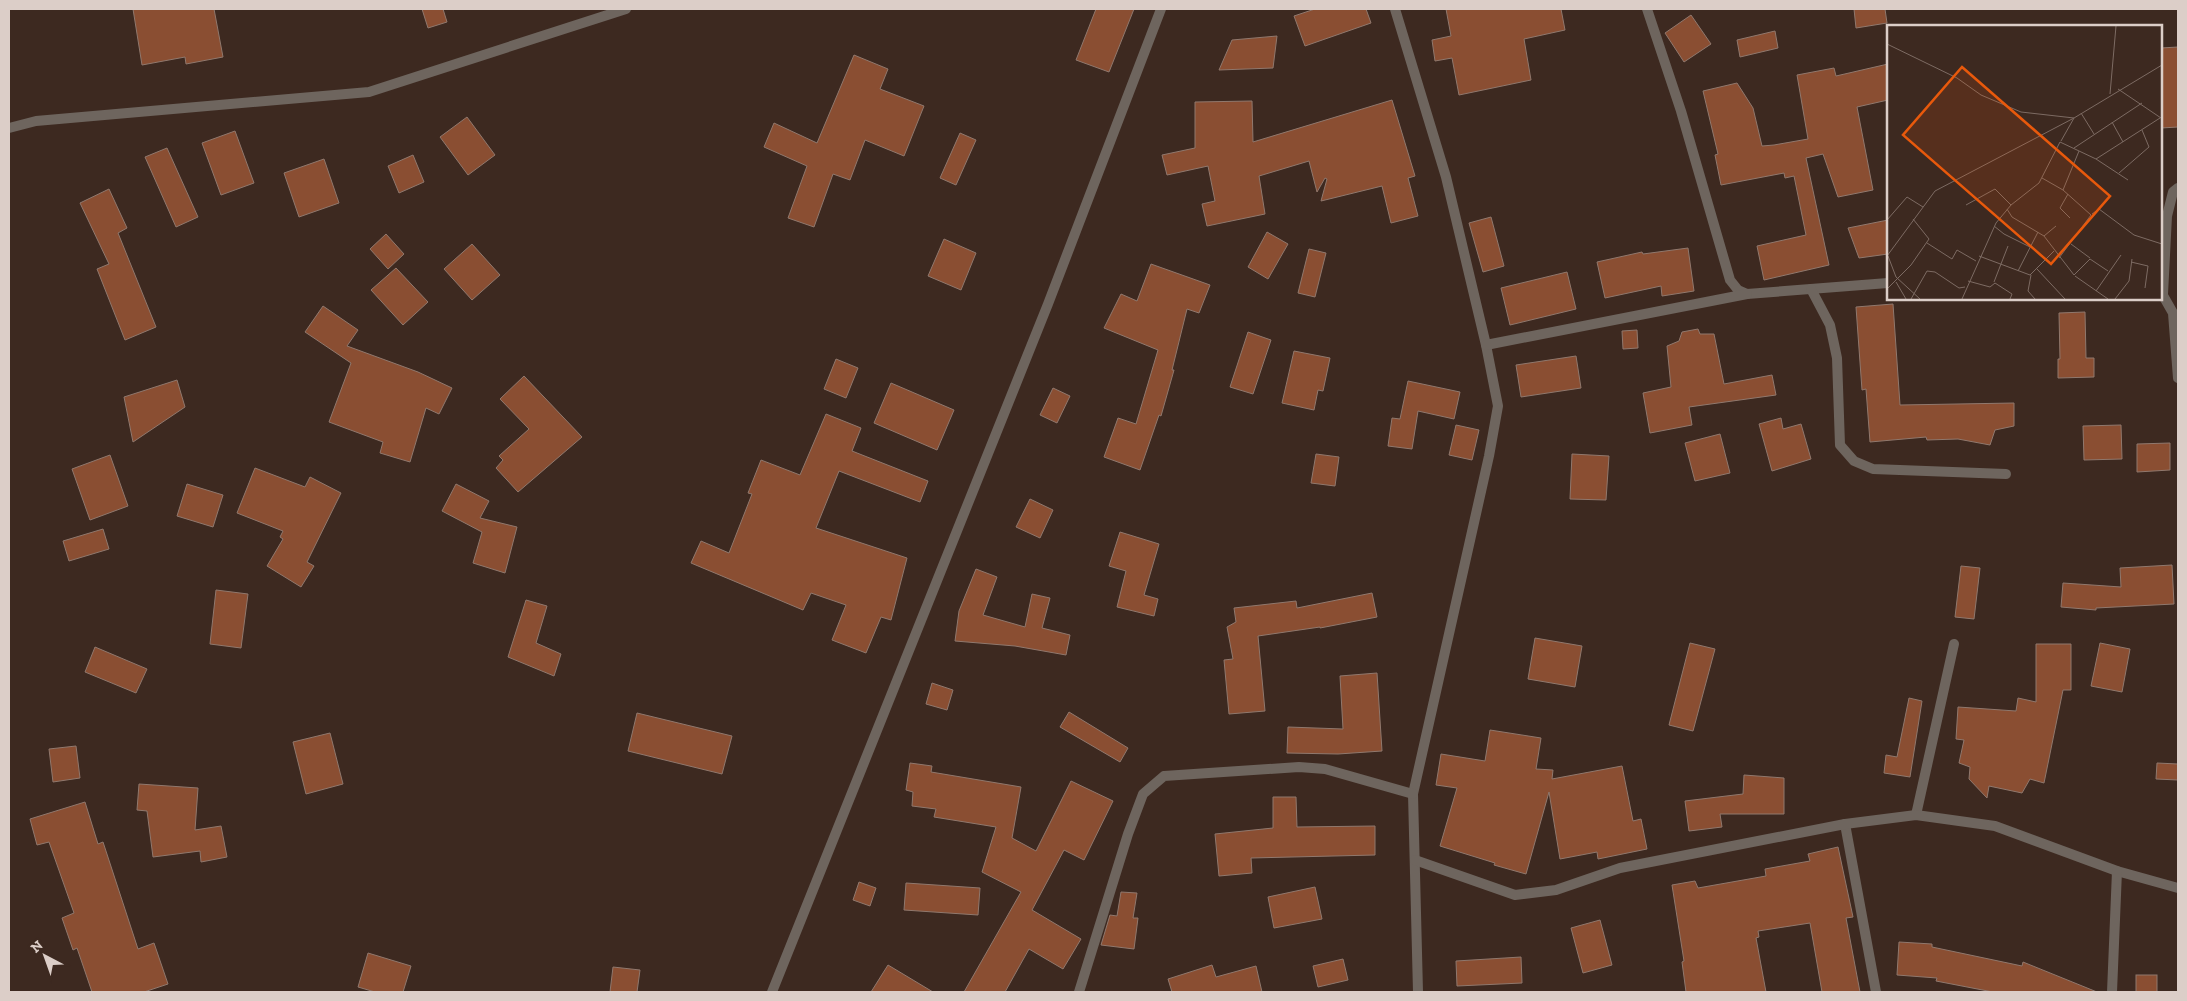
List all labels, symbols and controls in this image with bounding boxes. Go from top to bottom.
inset map [1887,25,2162,300]
north arrow [20,931,70,981]
text: N [27,936,47,956]

